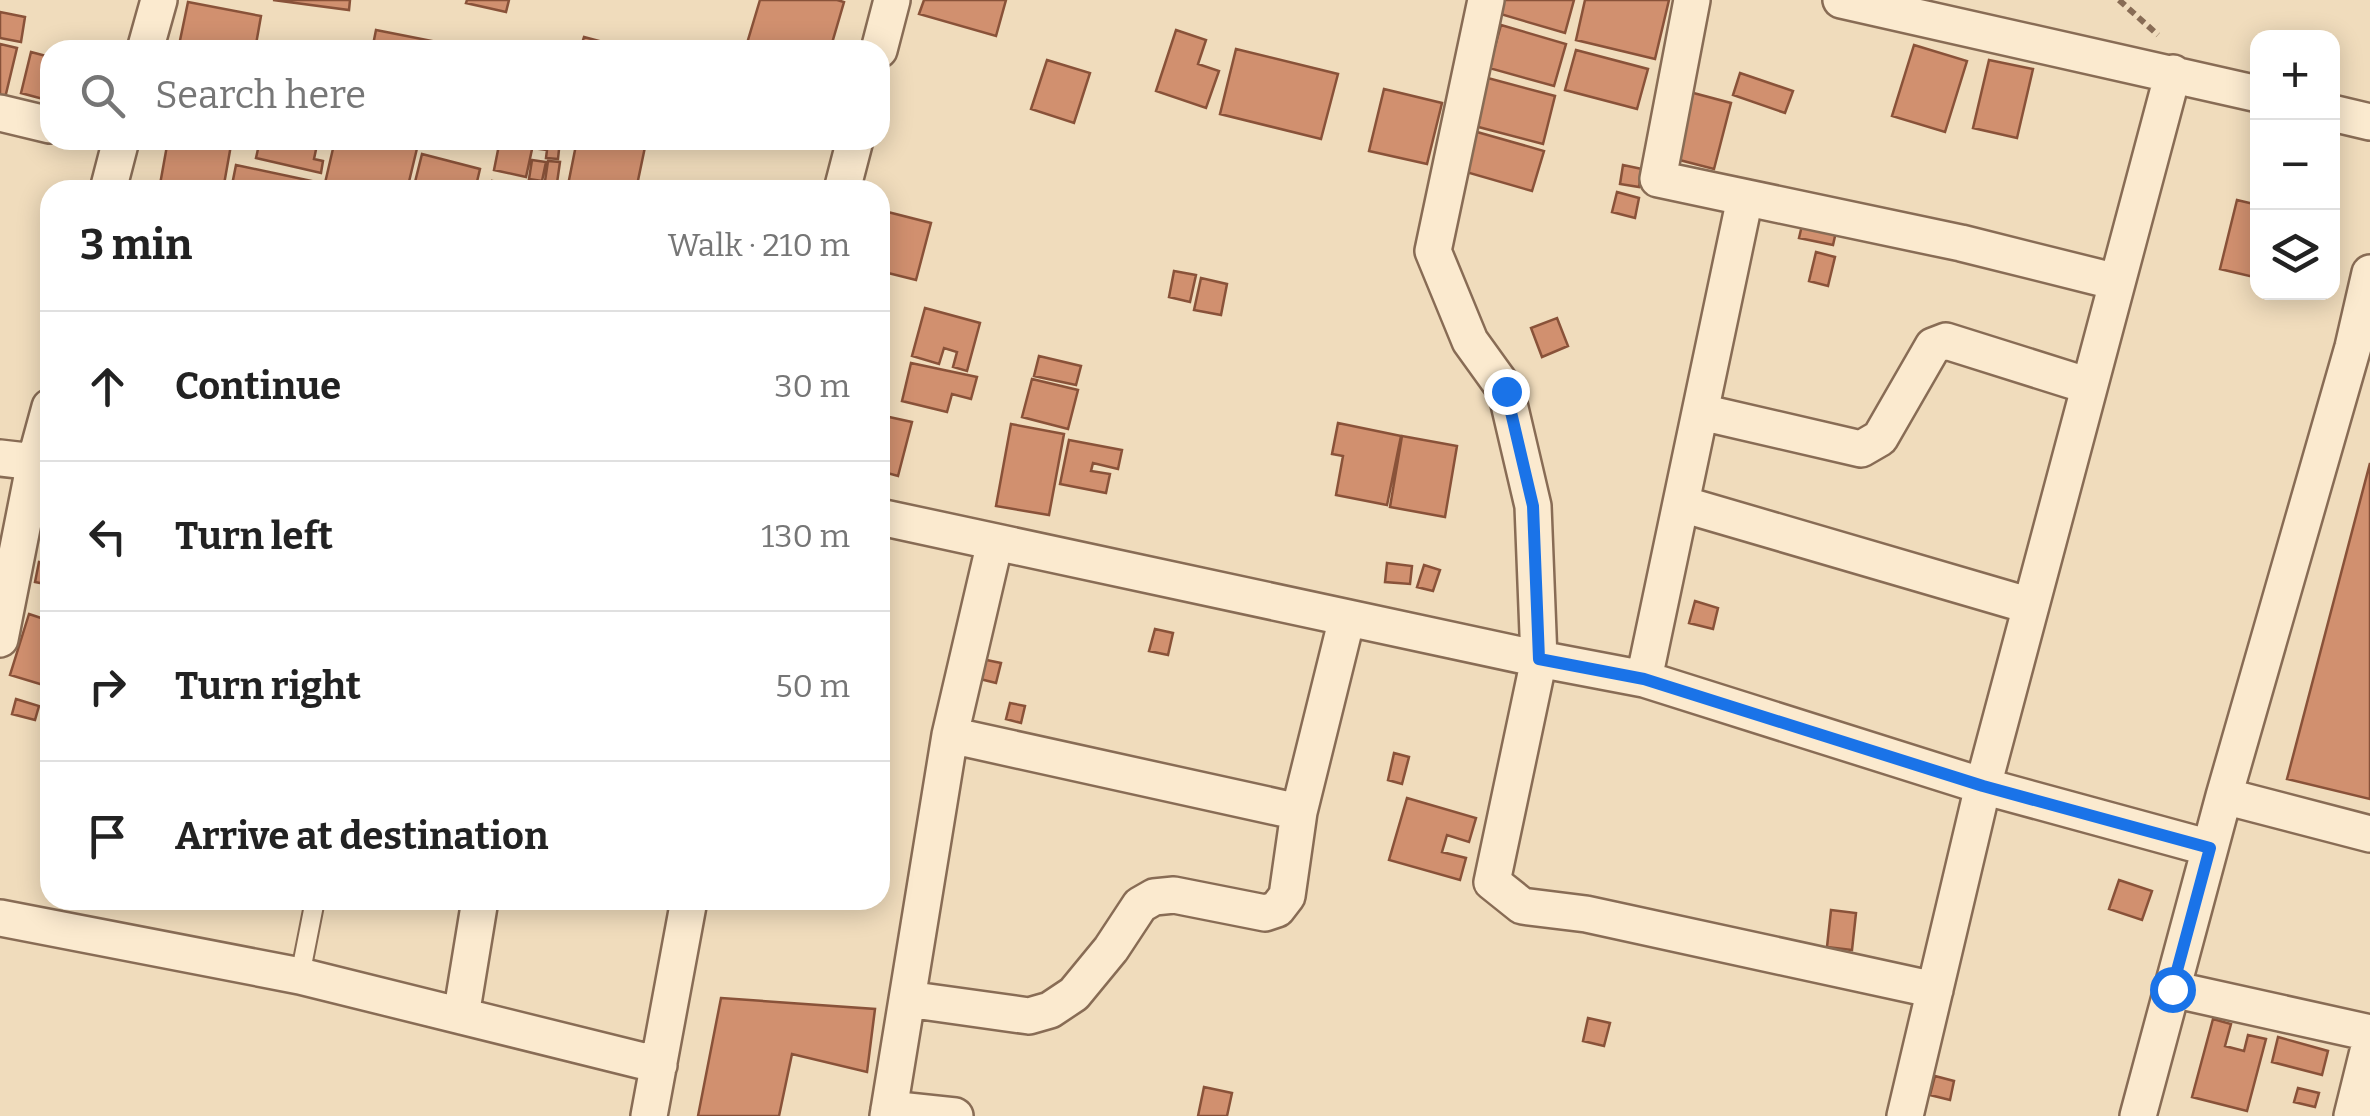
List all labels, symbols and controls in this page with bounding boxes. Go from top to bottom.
map controls [2250,30,2340,300]
button: + [2250,30,2340,120]
search box [40,40,890,150]
icon: search [75,68,130,123]
text: Search here [155,72,366,118]
button: − [2250,120,2340,210]
button: layers [2250,210,2340,300]
text: 3 min [80,220,192,270]
text: Walk · 210 m [668,226,850,264]
icon: ahead [80,359,135,414]
text: Continue [175,363,341,409]
text: 30 m [774,367,850,405]
route end [1484,369,1530,415]
icon: left [80,509,135,564]
text: Turn left [175,513,333,559]
text: 130 m [761,517,850,555]
icon: right [80,659,135,714]
text: Turn right [175,663,361,709]
text: 50 m [775,667,850,705]
icon: arrive [80,809,135,864]
text: Arrive at destination [175,813,548,859]
route start [2150,967,2196,1013]

